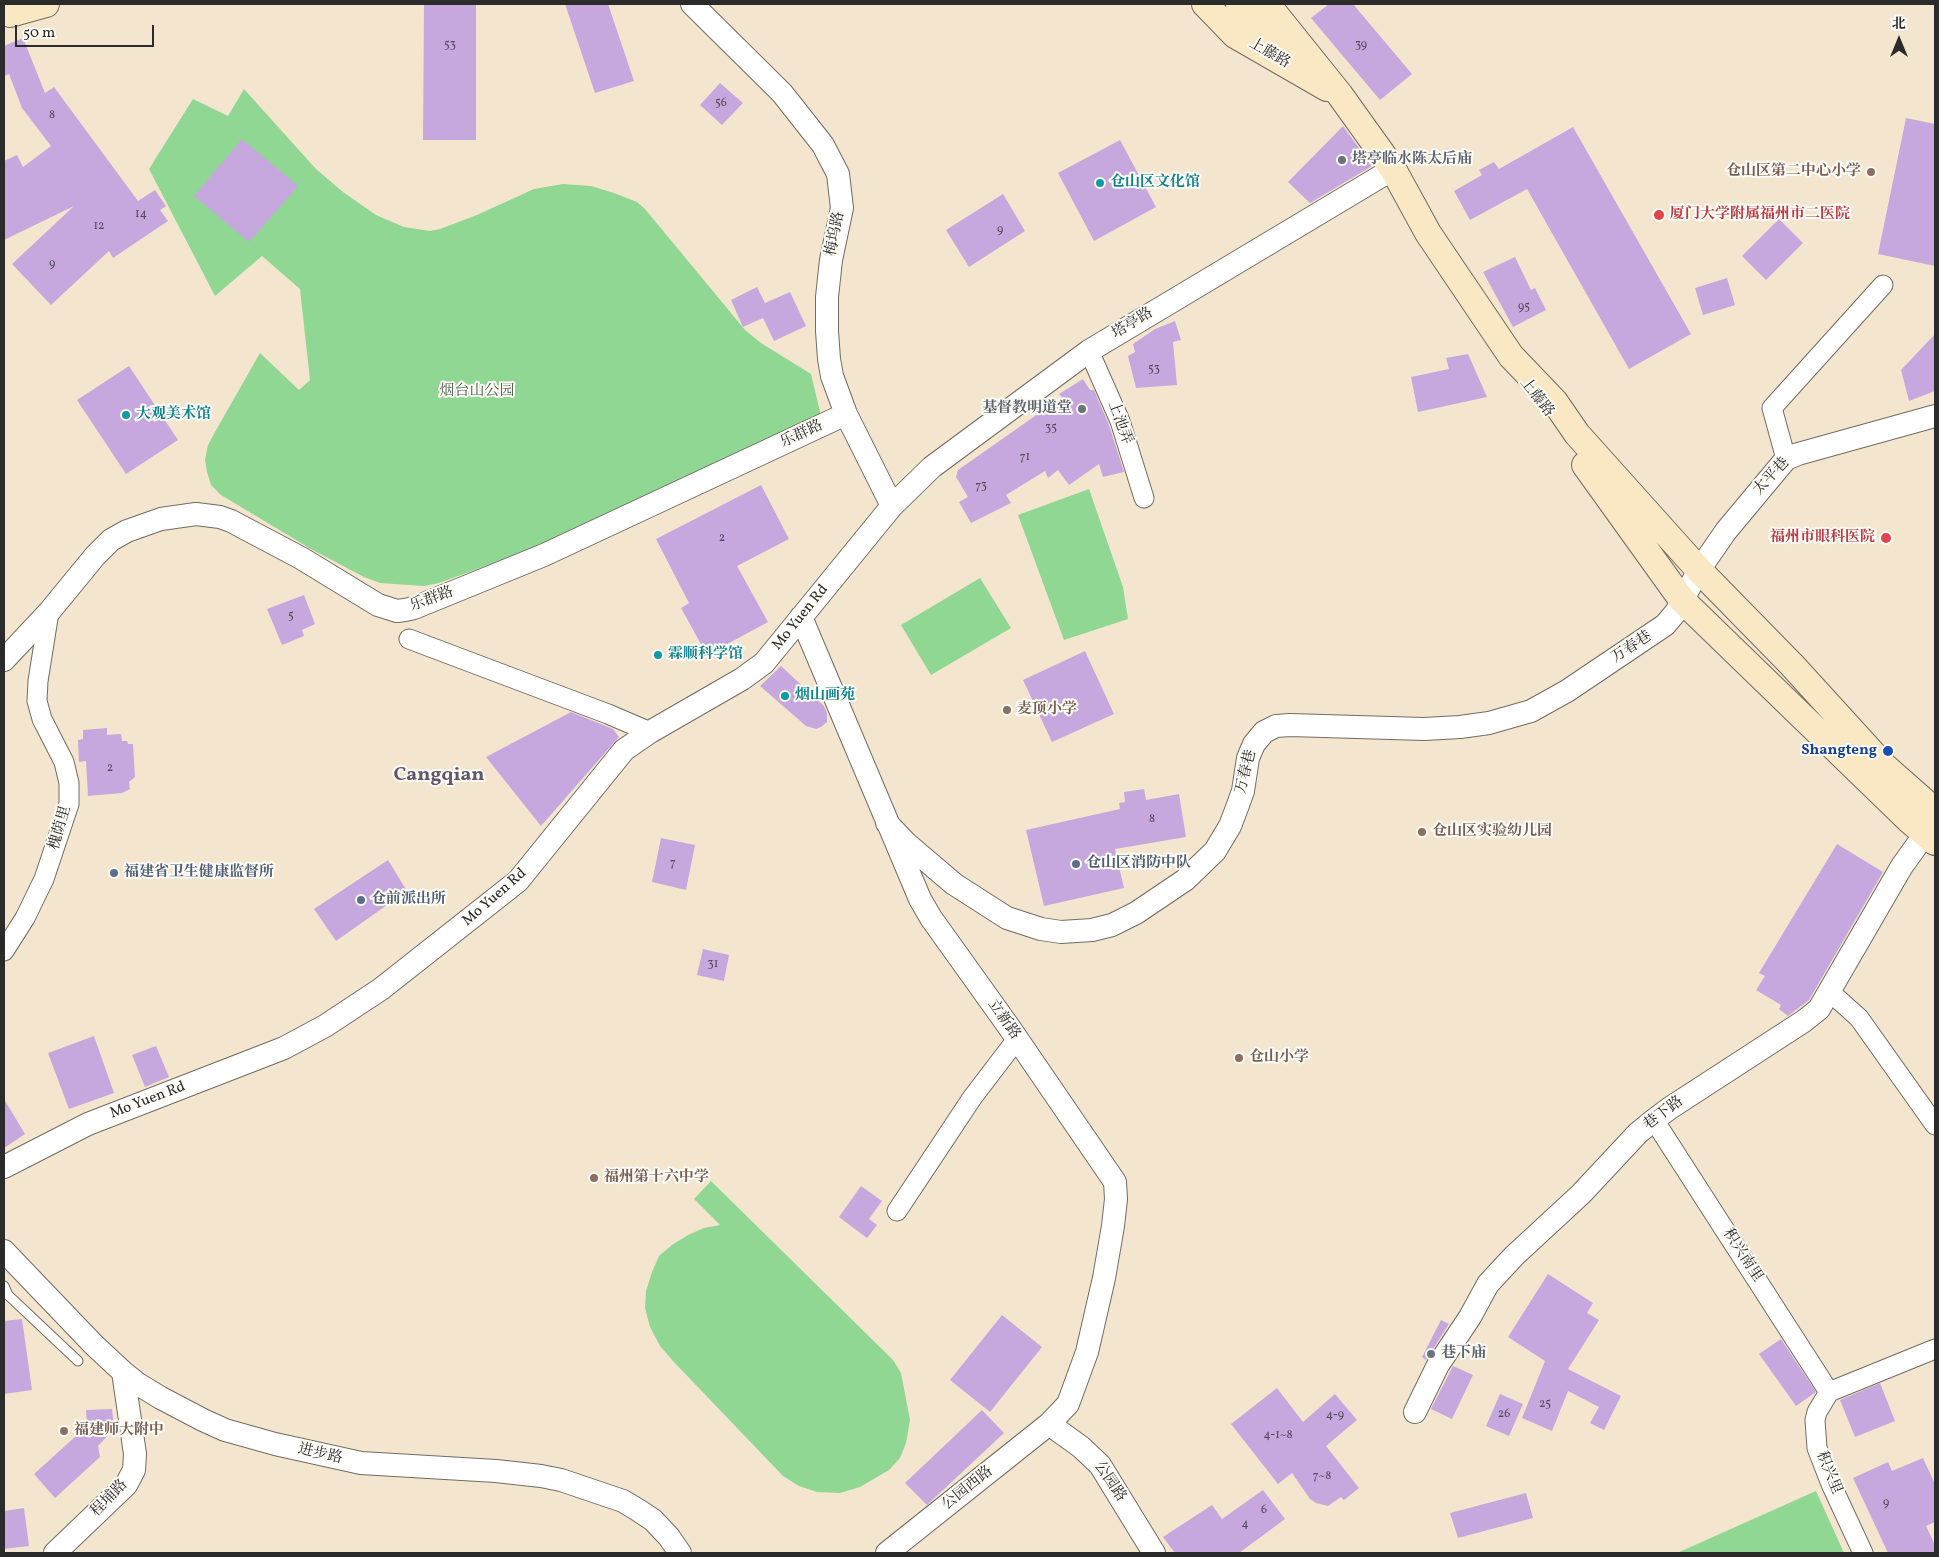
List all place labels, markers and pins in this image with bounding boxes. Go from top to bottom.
place label: 塔亭临水陈太后庙 [1352,151,1472,169]
marker: 塔亭临水陈太后庙 [1336,154,1348,166]
place label: 仓山区第二中心小学 [1726,163,1861,181]
marker: 仓山区第二中心小学 [1865,166,1877,178]
place label: 仓山区文化馆 [1110,174,1200,192]
marker: 仓山区文化馆 [1094,177,1106,189]
place label: 厦门大学附属福州市二医院 [1670,206,1850,224]
marker: 厦门大学附属福州市二医院 [1652,208,1666,222]
place label: 基督教明道堂 [982,400,1072,418]
marker: 基督教明道堂 [1076,403,1088,415]
place label: 大观美术馆 [136,406,211,424]
marker: 大观美术馆 [120,409,132,421]
place label: 福州市眼科医院 [1770,529,1875,547]
marker: 福州市眼科医院 [1879,531,1893,545]
place label: 霖顺科学馆 [668,646,743,664]
marker: 霖顺科学馆 [652,649,664,661]
place label: 烟山画苑 [795,687,855,705]
marker: 烟山画苑 [779,690,791,702]
place label: 麦顶小学 [1017,701,1077,719]
marker: 麦顶小学 [1001,704,1013,716]
place label: Shangteng [1801,742,1877,760]
marker: Shangteng [1881,744,1895,758]
place label: 仓山区实验幼儿园 [1432,823,1552,841]
marker: 仓山区实验幼儿园 [1416,826,1428,838]
place label: 仓山区消防中队 [1086,855,1191,873]
marker: 仓山区消防中队 [1070,858,1082,870]
place label: 福建省卫生健康监督所 [124,864,274,882]
marker: 福建省卫生健康监督所 [108,867,120,879]
place label: 仓前派出所 [371,891,446,909]
marker: 仓前派出所 [355,894,367,906]
place label: 仓山小学 [1249,1049,1309,1067]
marker: 仓山小学 [1233,1052,1245,1064]
place label: 福州第十六中学 [604,1169,709,1187]
marker: 福州第十六中学 [588,1172,600,1184]
place label: 巷下庙 [1441,1345,1486,1363]
marker: 巷下庙 [1425,1348,1437,1360]
place label: 福建师大附中 [74,1422,164,1440]
marker: 福建师大附中 [58,1425,70,1437]

